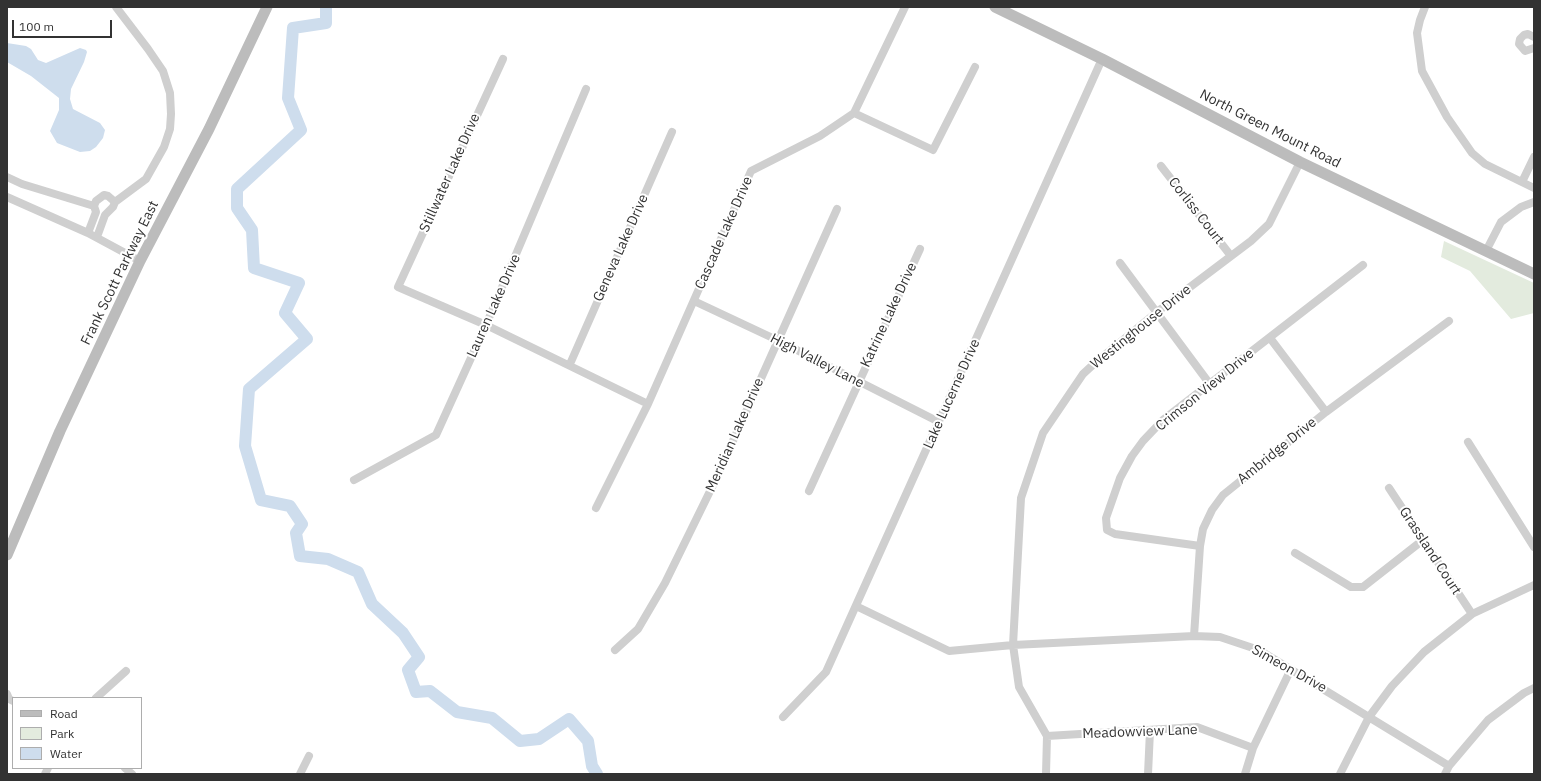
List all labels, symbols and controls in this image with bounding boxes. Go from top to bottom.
scale bar [14,12,114,38]
text: 100 m [19,19,54,34]
street label: North Green Mount Road [1197,86,1343,172]
street label: Stillwater Lake Drive [416,111,484,235]
street label: Cascade Lake Drive [692,174,756,292]
street label: Corliss Court [1165,174,1227,248]
street label: Geneva Lake Drive [590,192,652,304]
street label: Frank Scott Parkway East [78,198,162,348]
street label: Lauren Lake Drive [464,252,524,360]
street label: Katrine Lake Drive [857,260,921,370]
street label: Westinghouse Drive [1087,281,1195,373]
street label: High Valley Lane [767,330,867,392]
street label: Lake Lucerne Drive [920,336,984,452]
street label: Crimson View Drive [1152,345,1258,435]
street label: Meridian Lake Drive [702,375,768,495]
street label: Ambridge Drive [1234,414,1320,488]
street label: Grassland Court [1395,504,1465,598]
street label: Simeon Drive [1249,642,1329,696]
legend [12,697,142,769]
text: Road [50,706,78,721]
street label: Meadowview Lane [1082,722,1198,742]
text: Park [50,726,74,741]
text: Water [50,746,82,761]

